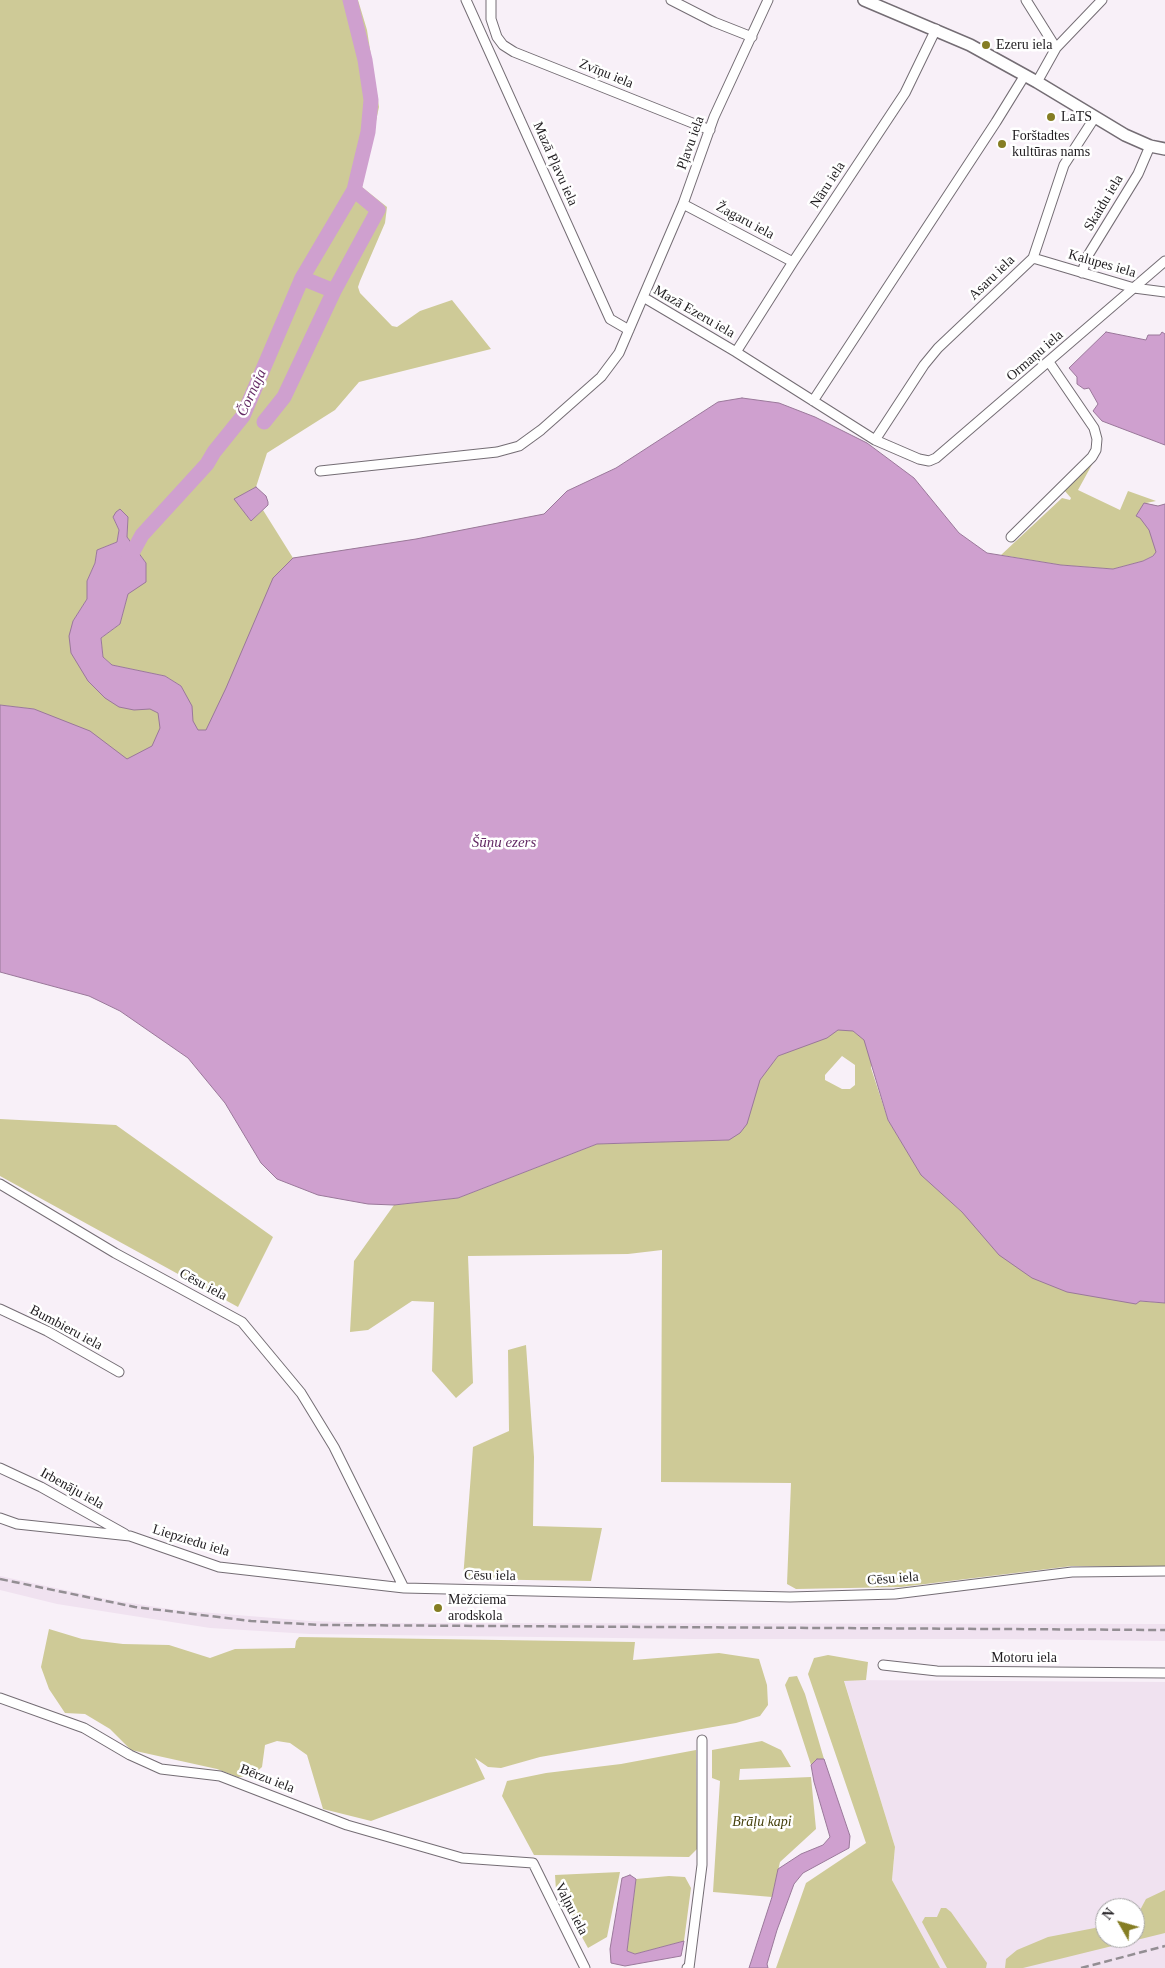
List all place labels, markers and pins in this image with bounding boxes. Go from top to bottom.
place label: Ezeru iela [996,37,1052,53]
marker: Ezeru iela [980,39,992,51]
place label: LaTS [1061,109,1092,125]
marker: LaTS [1045,111,1057,123]
place label: Forštadtes kultūras nams [1012,128,1090,160]
marker: Forštadtes kultūras nams [996,138,1008,150]
place label: Mežciema arodskola [448,1592,506,1624]
marker: Mežciema arodskola [432,1602,444,1614]

